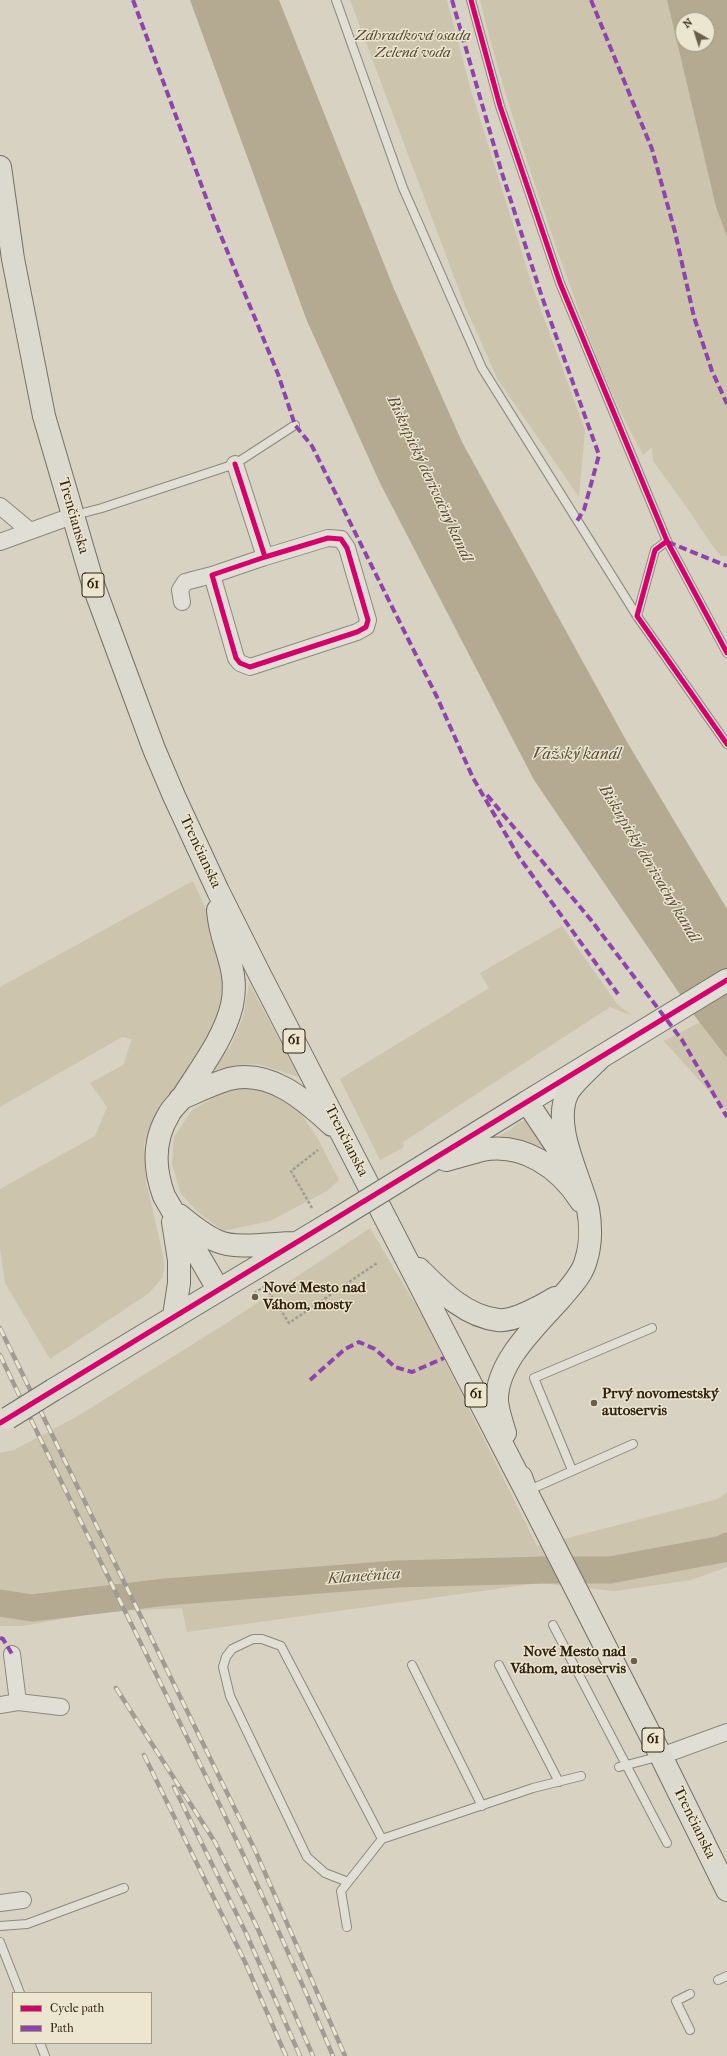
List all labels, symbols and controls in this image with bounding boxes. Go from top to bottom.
north arrow [675,12,715,52]
text: N [680,15,695,31]
park label: Záhradková osada Zelená voda [355,27,471,62]
water label: Biskupický derivačný kanál [382,393,476,565]
street label: Trenčianska [54,476,92,556]
road number: 61 [82,573,104,597]
water label: Važský kanál [533,745,621,765]
water label: Biskupický derivačný kanál [594,782,704,946]
street label: Trenčianska [175,813,225,891]
road number: 61 [283,1029,305,1053]
street label: Trenčianska [320,1102,372,1180]
place label: Nové Mesto nad Váhom, mosty [263,1279,366,1314]
marker: Nové Mesto nad Váhom, mosty [250,1292,260,1302]
road number: 61 [465,1383,487,1407]
place label: Prvý novomestský autoservis [602,1385,719,1420]
marker: Prvý novomestský autoservis [589,1398,599,1408]
water label: Klanečnica [327,1565,401,1589]
place label: Nové Mesto nad Váhom, autoservis [510,1643,626,1678]
marker: Nové Mesto nad Váhom, autoservis [629,1656,639,1666]
road number: 61 [642,1728,664,1752]
street label: Trenčianska [669,1784,719,1862]
legend [12,1992,152,2044]
text: Cycle path [50,2001,104,2015]
text: Path [50,2021,74,2035]

